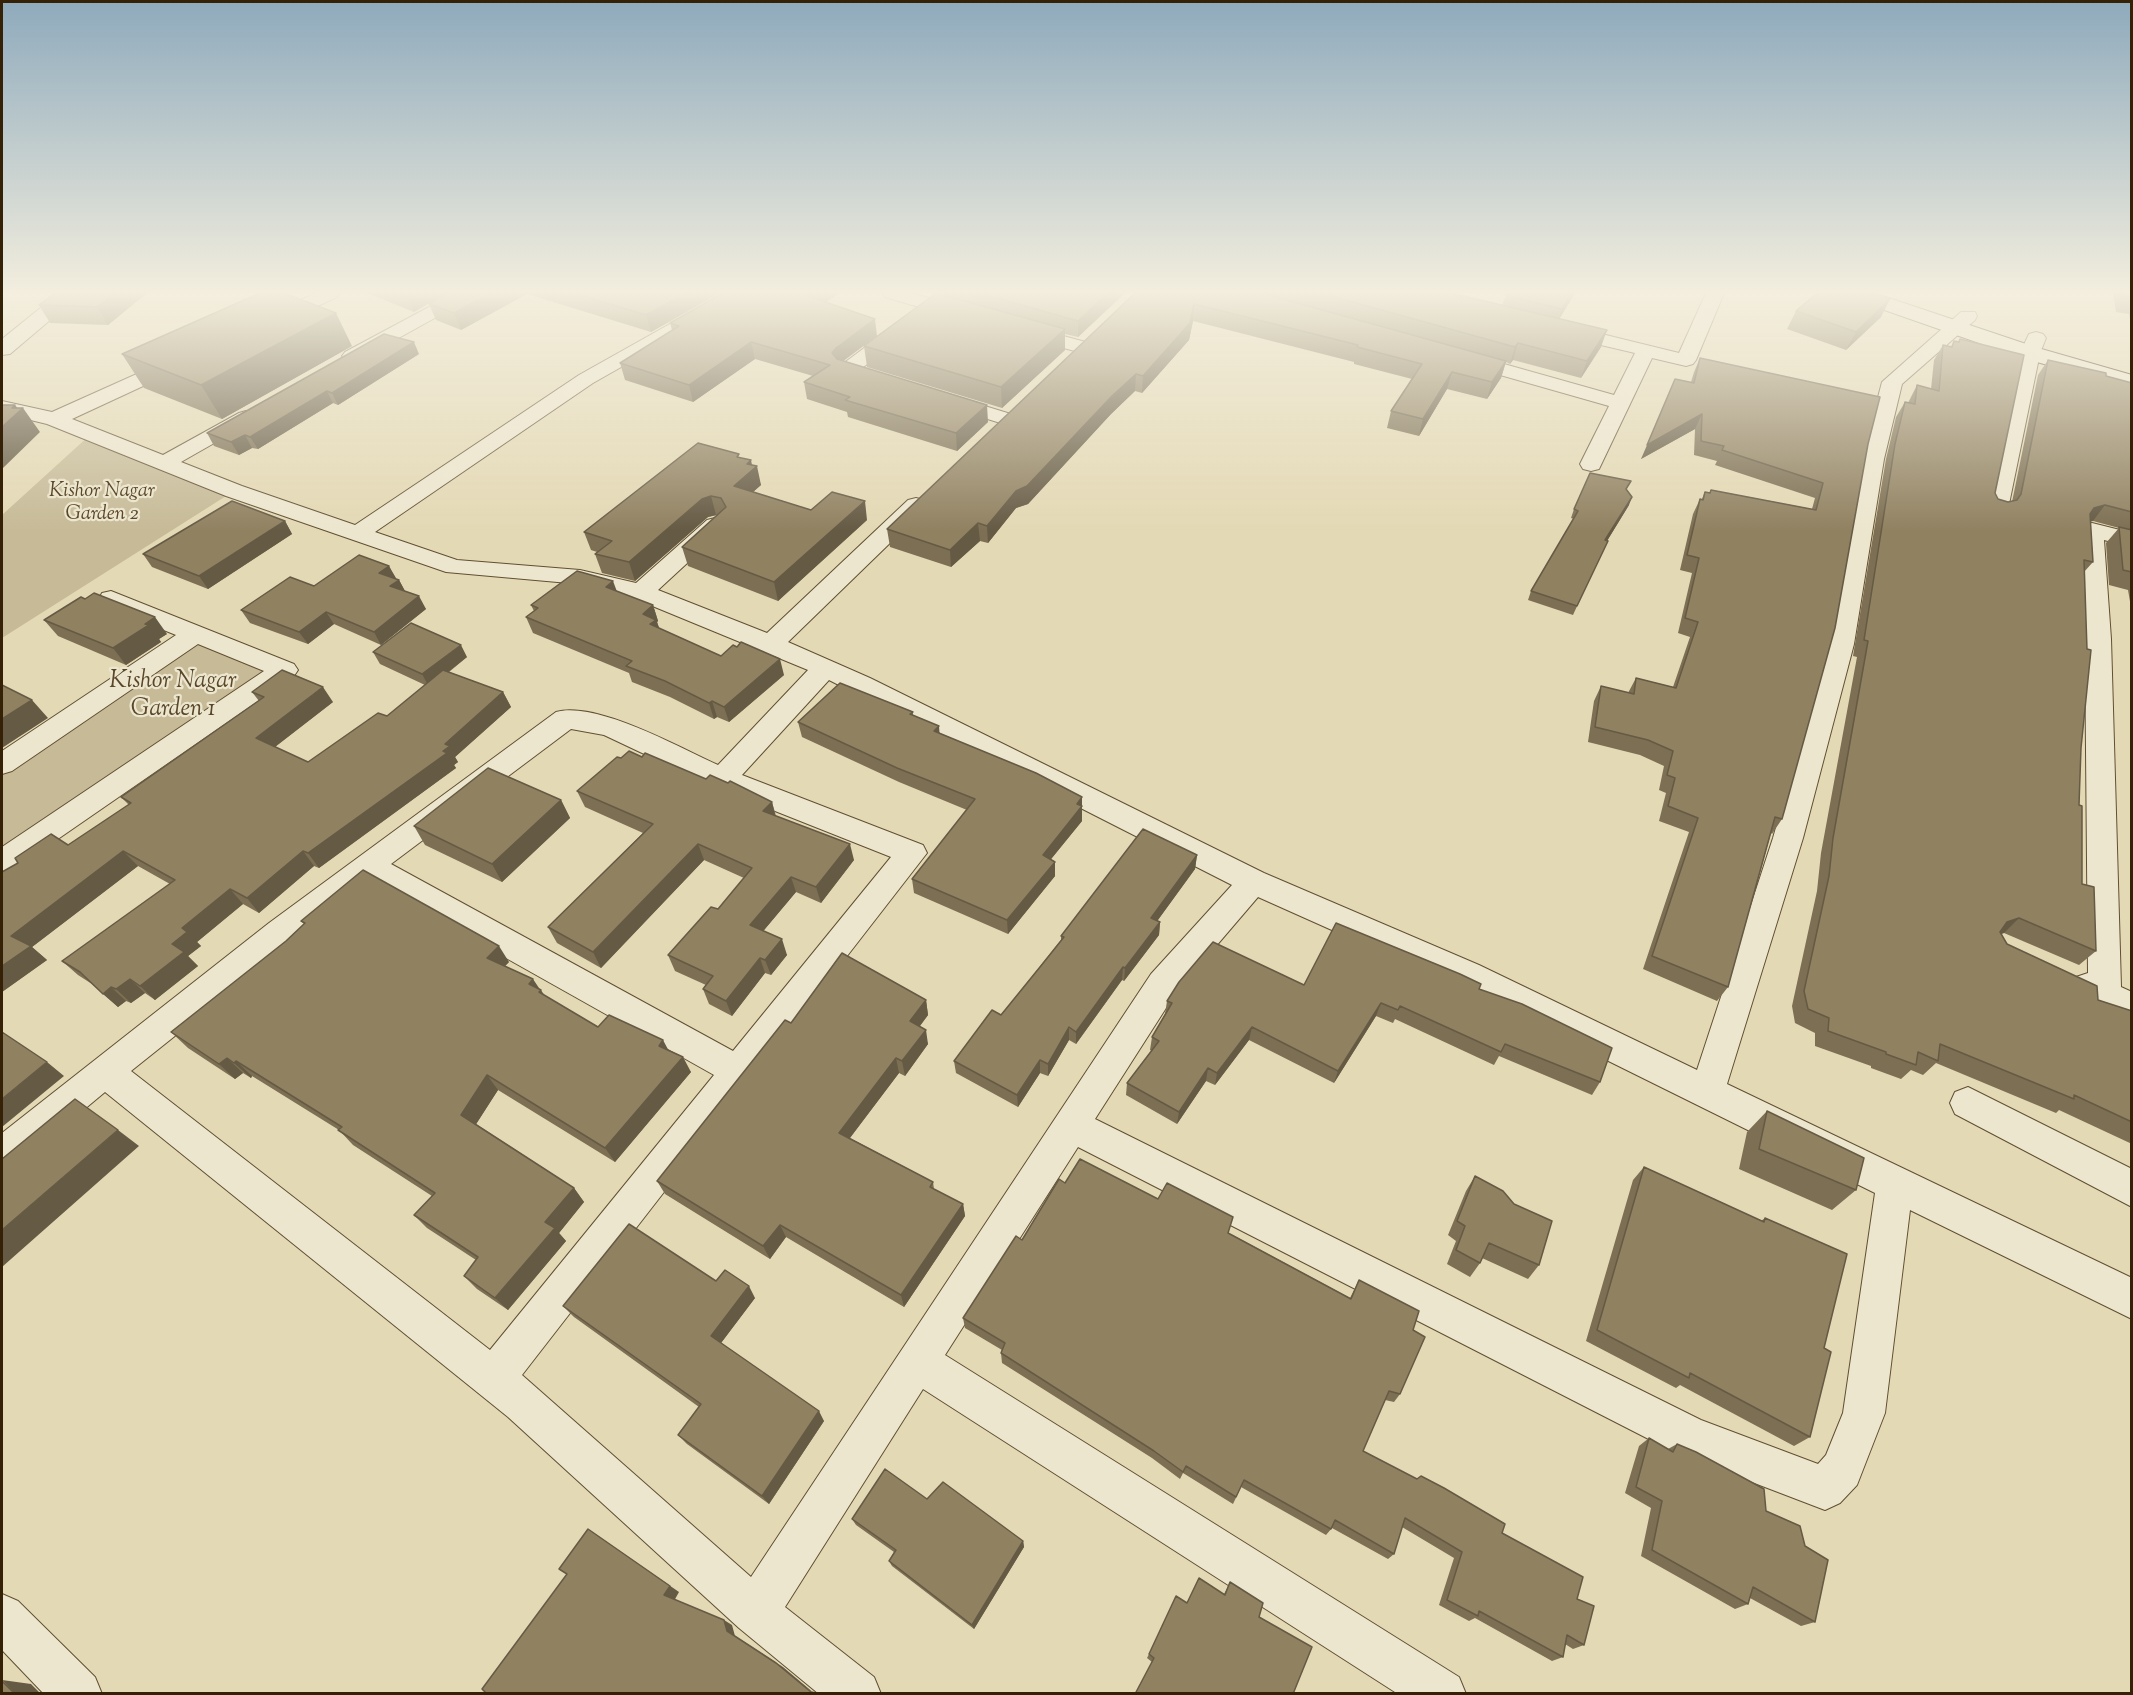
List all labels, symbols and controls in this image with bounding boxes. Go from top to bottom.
park label: Kishor Nagar Garden 2 [49,481,155,528]
park label: Kishor Nagar Garden 1 [109,669,237,725]

